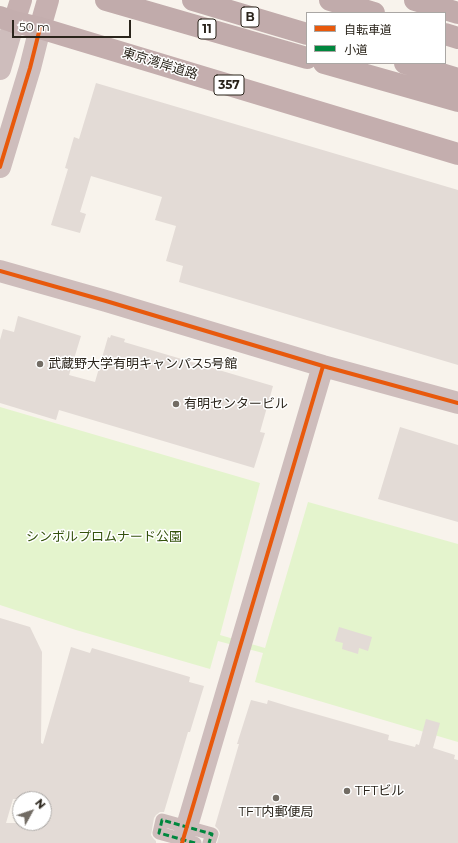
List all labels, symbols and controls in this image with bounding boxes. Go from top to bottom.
road number: B [241,7,259,27]
scale bar [14,12,133,38]
legend [306,12,446,64]
text: 50 m [19,19,50,34]
road number: 11 [198,19,216,39]
text: 自転車道 [344,22,392,37]
text: 小道 [344,42,368,57]
street label: 東京湾岸道路 [120,45,200,83]
road number: 357 [214,75,244,95]
place label: 武蔵野大学有明キャンパス5号館 [48,356,237,372]
marker: 武蔵野大学有明キャンパス5号館 [35,359,45,369]
place label: 有明センタービル [184,396,288,412]
marker: 有明センタービル [171,399,181,409]
park label: シンボルプロムナード公園 [26,529,182,545]
place label: TFTビル [355,783,404,799]
marker: TFTビル [342,786,352,796]
north arrow [12,791,52,831]
marker: TFT内郵便局 [271,793,281,803]
text: N [32,796,49,812]
place label: TFT内郵便局 [238,804,314,820]

